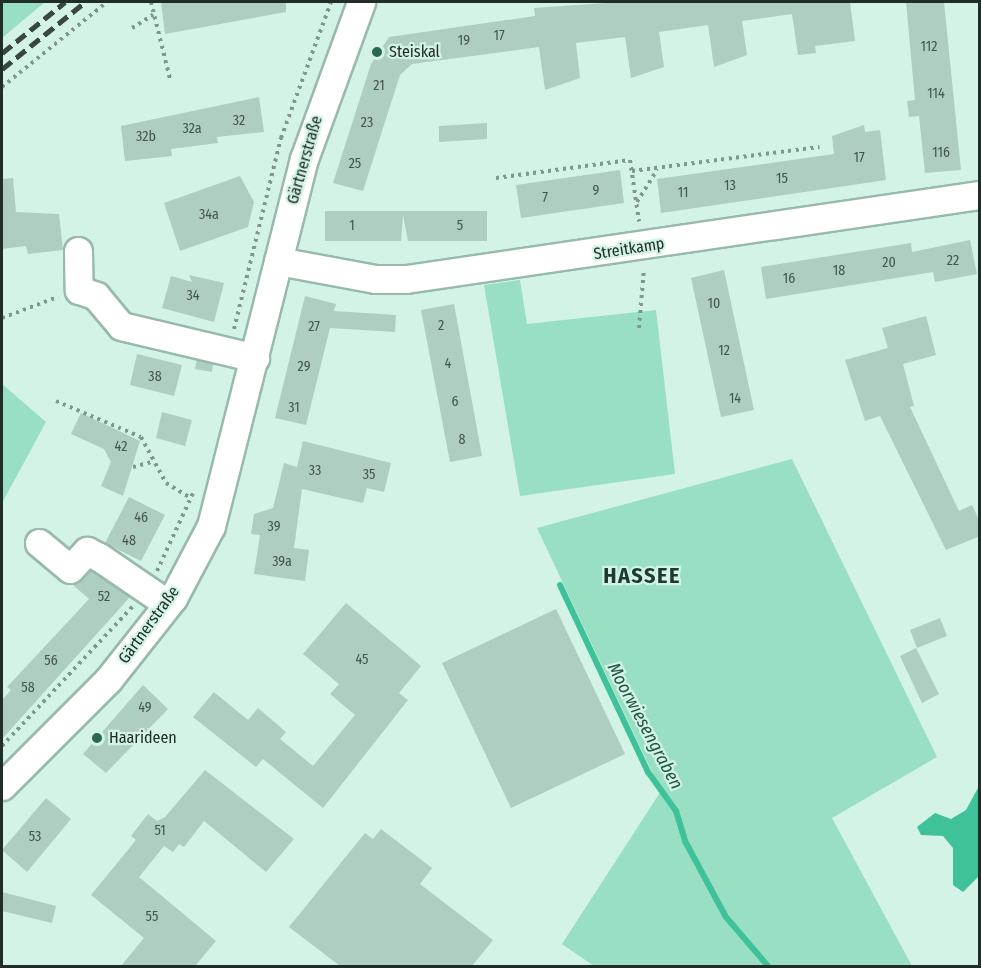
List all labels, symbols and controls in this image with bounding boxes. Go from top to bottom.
house number: 17 [493,28,505,44]
house number: 19 [458,33,470,49]
house number: 112 [921,39,937,55]
place label: Steiskal [389,42,440,62]
marker: Steiskal [370,45,384,59]
house number: 21 [373,78,385,94]
house number: 114 [927,86,945,102]
house number: 32 [233,113,245,129]
street label: Gärtnerstraße [283,114,327,206]
house number: 23 [361,115,373,131]
house number: 32a [182,121,202,137]
house number: 32b [136,129,156,145]
house number: 116 [932,145,950,161]
house number: 17 [853,150,865,166]
house number: 25 [349,156,361,172]
house number: 15 [776,171,788,187]
house number: 13 [724,178,736,194]
house number: 9 [593,183,599,199]
house number: 11 [678,185,688,201]
house number: 7 [542,190,548,206]
house number: 34a [199,207,219,223]
house number: 1 [349,218,355,234]
house number: 5 [457,218,463,234]
street label: Streitkamp [592,234,666,264]
house number: 22 [947,253,959,269]
house number: 20 [882,255,896,271]
house number: 18 [833,263,845,279]
house number: 16 [783,271,795,287]
house number: 34 [186,288,200,304]
house number: 10 [708,296,720,312]
house number: 2 [438,318,444,334]
house number: 27 [308,319,320,335]
house number: 12 [718,343,730,359]
house number: 4 [445,356,451,372]
house number: 29 [298,359,310,375]
house number: 38 [148,369,162,385]
house number: 14 [729,391,741,407]
house number: 6 [452,394,458,410]
house number: 31 [288,400,300,416]
house number: 8 [459,432,465,448]
house number: 42 [115,439,127,455]
house number: 33 [309,463,321,479]
house number: 35 [363,467,375,483]
house number: 46 [134,510,148,526]
house number: 39 [268,519,280,535]
house number: 48 [122,533,136,549]
house number: 39a [272,554,292,570]
district label: HASSEE [603,563,681,589]
street label: Gärtnerstraße [114,583,184,667]
house number: 52 [98,589,110,605]
house number: 45 [355,652,369,668]
house number: 56 [44,653,58,669]
water label: Moorwiesengraben [603,659,687,793]
house number: 58 [21,680,35,696]
house number: 49 [138,700,152,716]
place label: Haarideen [109,728,177,748]
marker: Haarideen [90,731,104,745]
house number: 51 [154,823,166,839]
house number: 53 [29,829,41,845]
house number: 55 [146,909,158,925]

